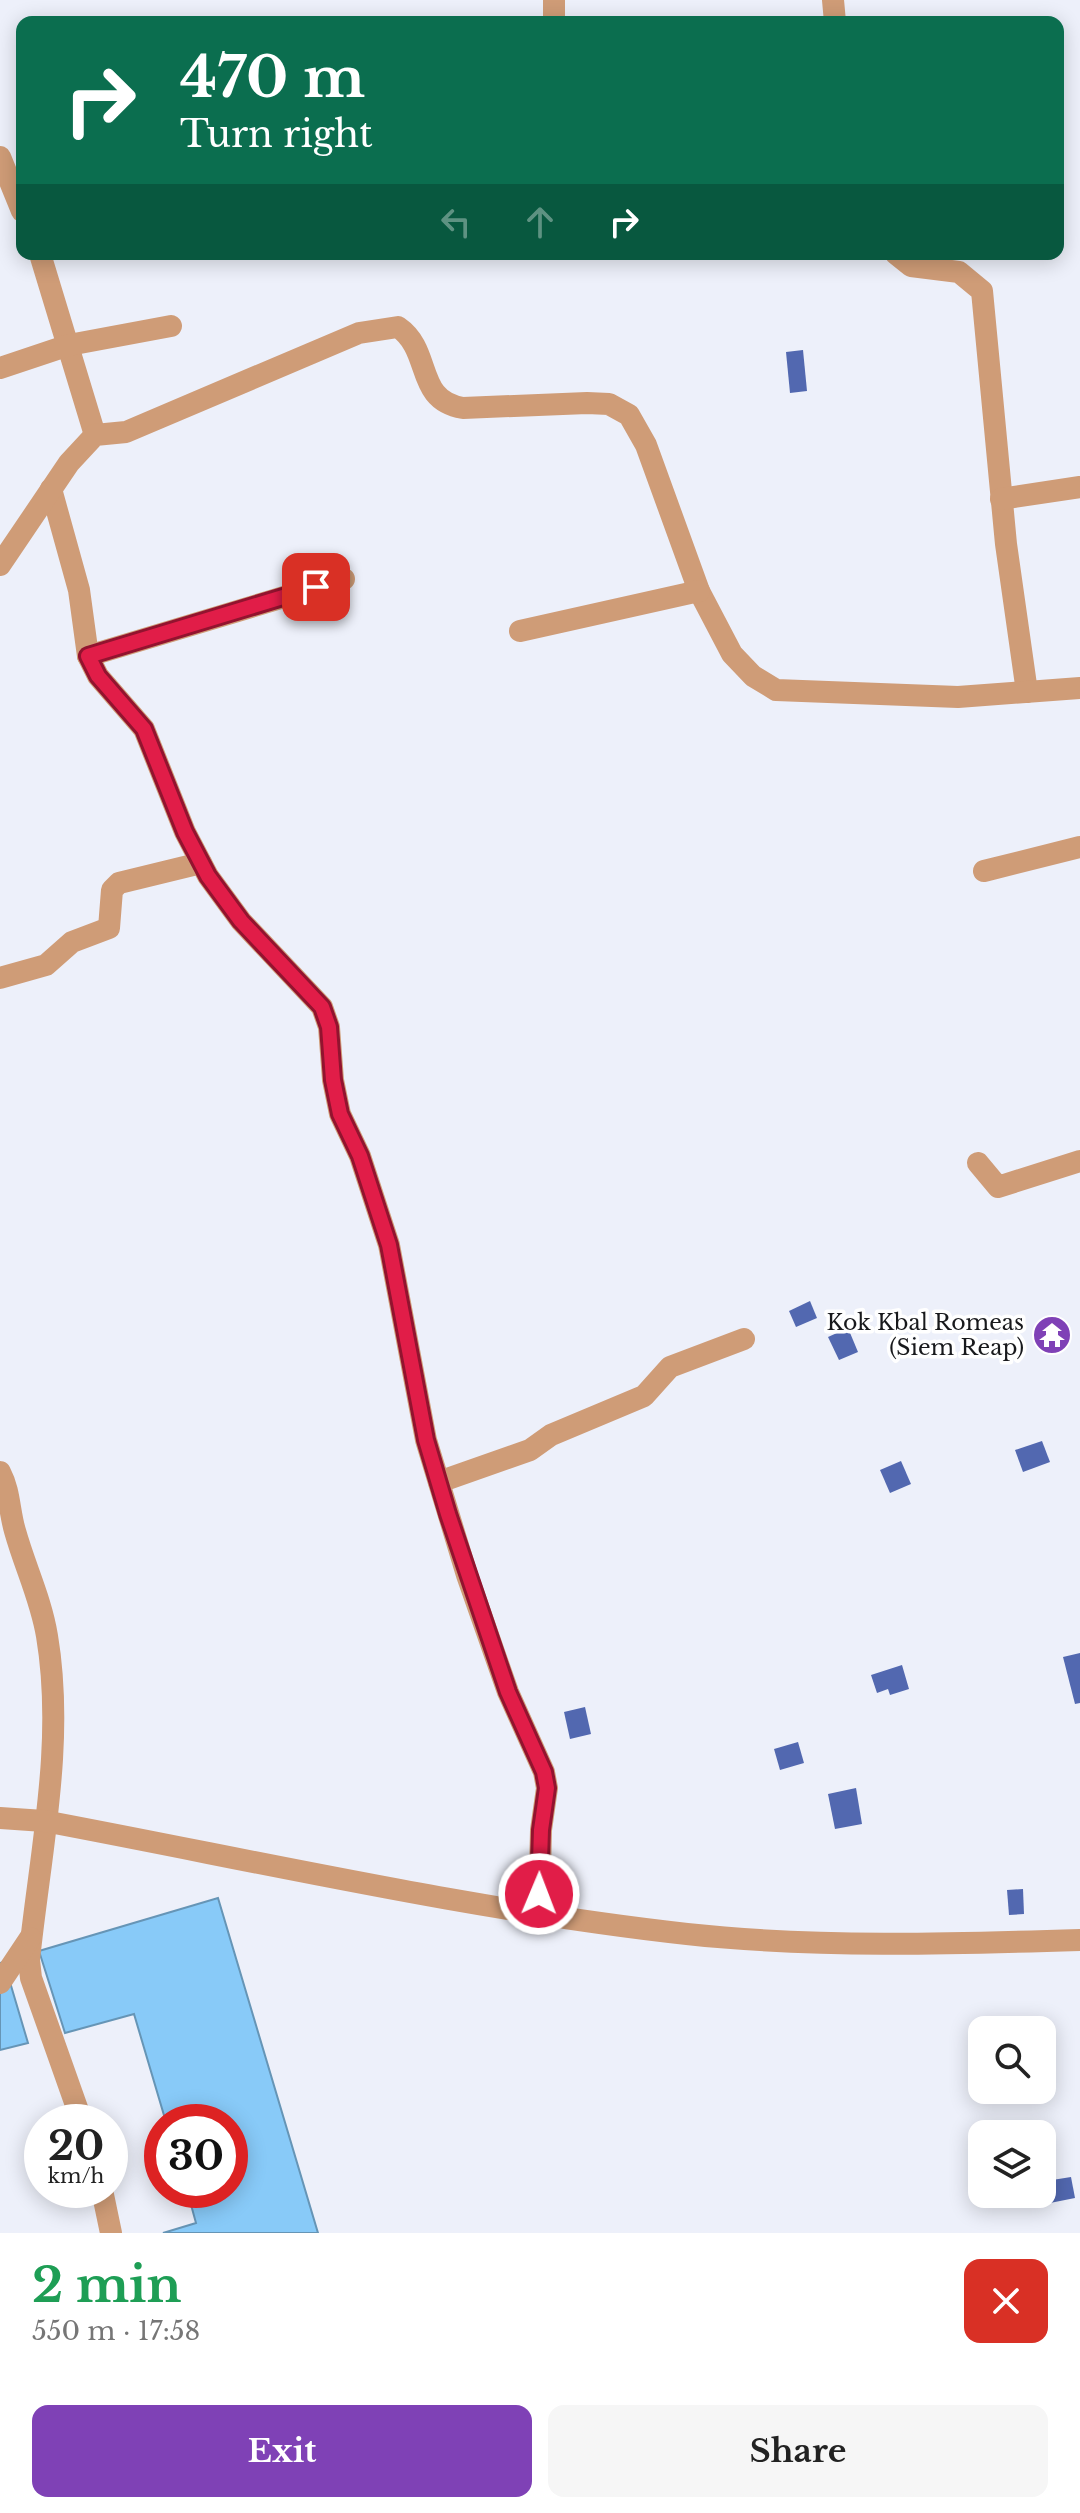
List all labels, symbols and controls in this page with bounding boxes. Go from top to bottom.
text: 470 m [180,43,365,112]
icon: right [48,48,152,152]
text: Turn right [180,112,373,157]
icon: left [434,200,478,244]
icon: ahead [518,200,562,244]
icon: right [602,200,646,244]
pin [282,553,350,621]
icon: arrive [294,565,338,609]
place label: Kok Kbal Romeas (Siem Reap) [826,1309,1024,1361]
temple icon: Kok Kbal Romeas (Siem Reap) [1031,1314,1073,1356]
position arrow [497,1852,581,1936]
map controls [968,2016,1056,2208]
button: search [968,2016,1056,2104]
speed limit sign: 30 [144,2104,248,2208]
button: layers [968,2120,1056,2208]
text: 20 [48,2121,104,2171]
text: km/h [48,2164,104,2188]
text: 2 min [32,2255,181,2315]
button: close [964,2259,1048,2343]
text: 550 m · 17:58 [32,2315,200,2347]
button: Exit [32,2405,532,2497]
button: Share [548,2405,1048,2497]

